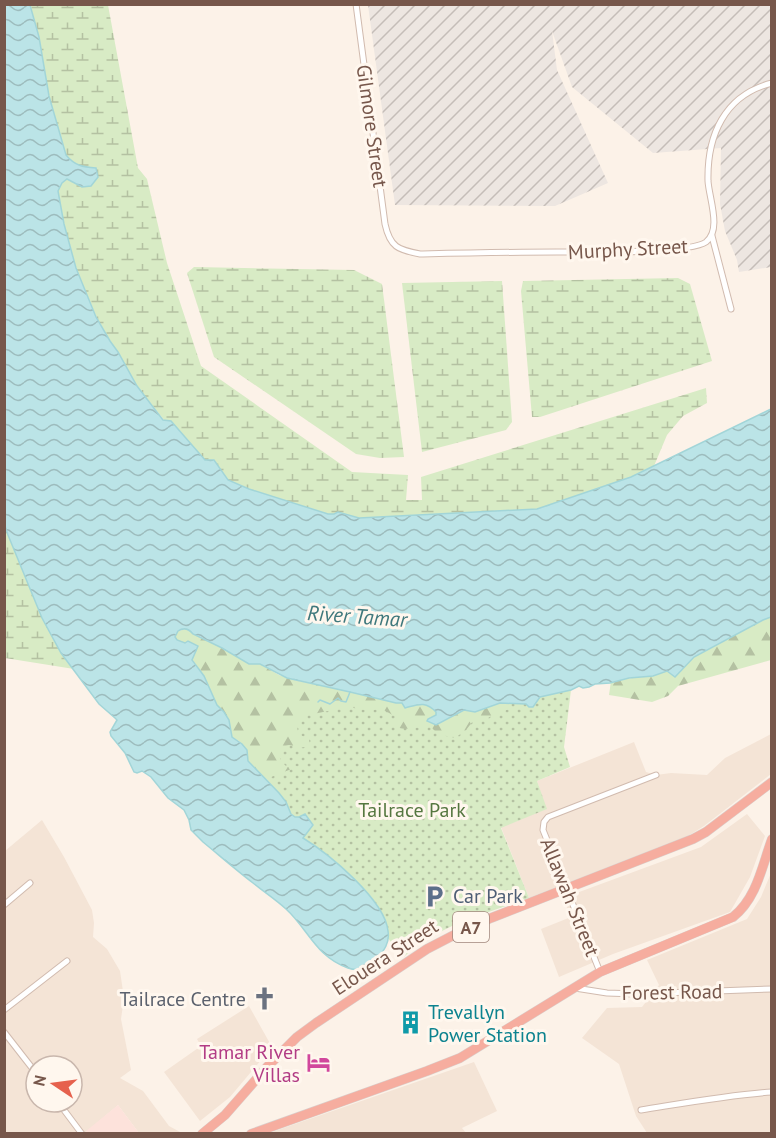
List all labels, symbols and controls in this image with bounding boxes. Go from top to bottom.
street label: Gilmore Street [351,63,394,189]
street label: Murphy Street [567,233,689,265]
water label: River Tamar [306,599,410,633]
park label: Tailrace Park [358,797,466,823]
street label: Allawah Street [534,834,606,960]
parking icon: Car Park [422,883,448,909]
place label: Car Park [453,883,523,909]
road number: A7 [453,912,489,942]
street label: Elouera Street [327,913,443,1001]
street label: Forest Road [621,978,723,1006]
place label: Tailrace Centre [120,986,246,1012]
church icon: Tailrace Centre [251,986,277,1012]
place label: Trevallyn Power Station [428,999,547,1048]
building icon: Trevallyn Power Station [397,1010,423,1036]
place label: Tamar River Villas [199,1039,300,1088]
hotel icon: Tamar River Villas [305,1050,331,1076]
north arrow [24,1054,84,1114]
text: N [28,1073,50,1088]

